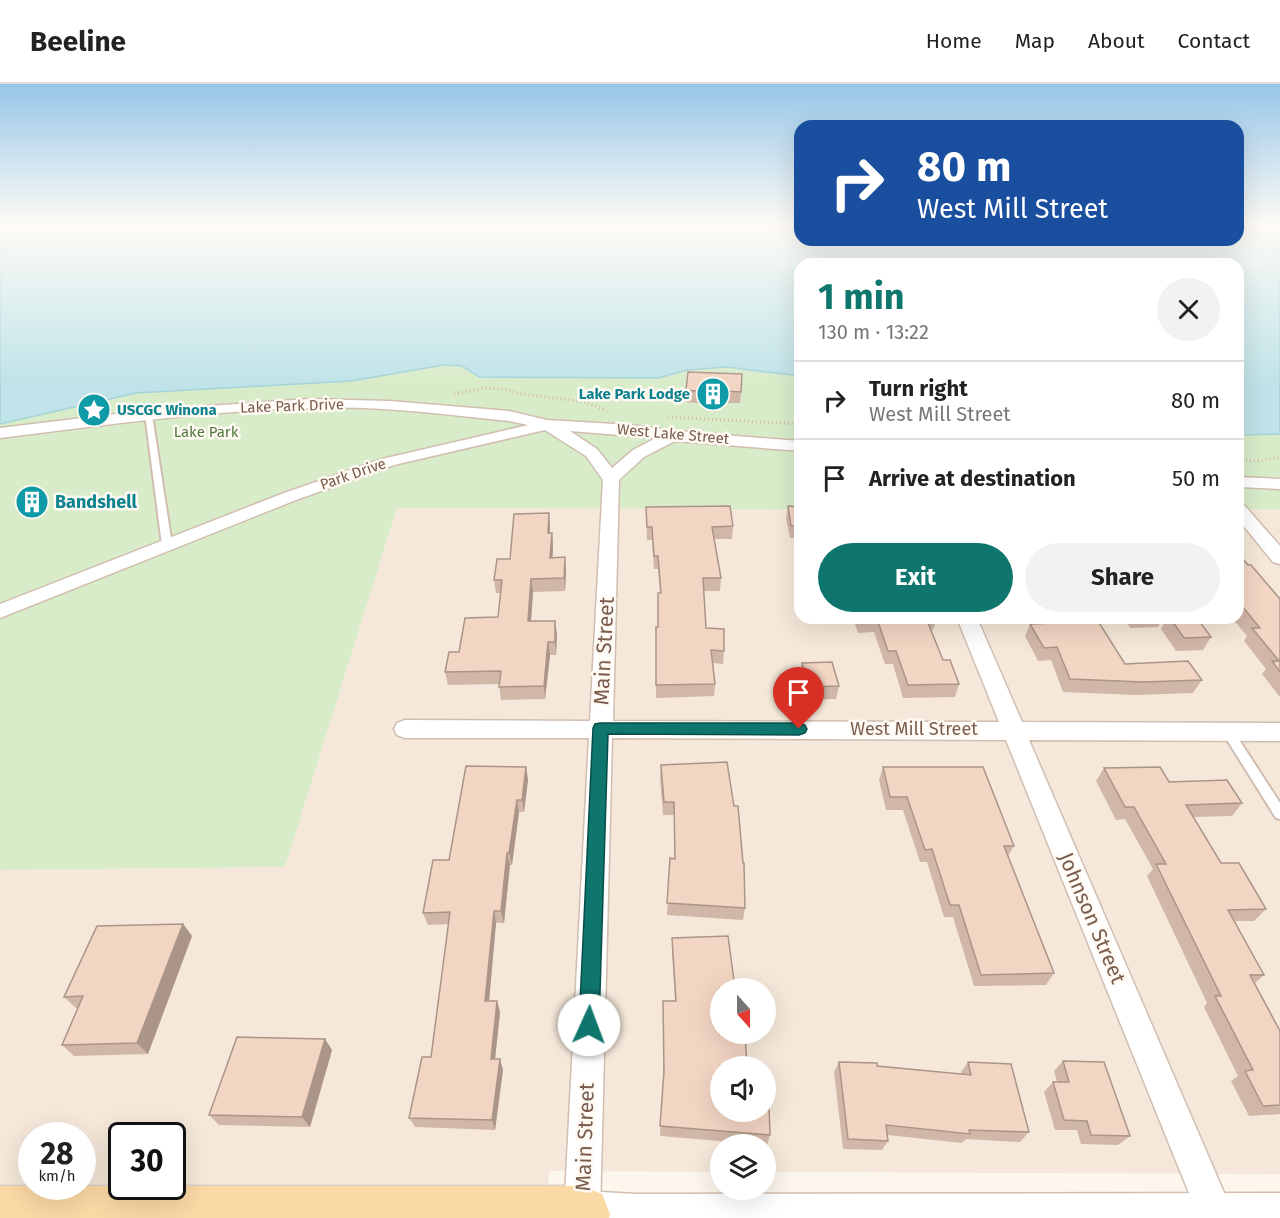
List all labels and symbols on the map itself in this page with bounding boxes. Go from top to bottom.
building icon: Lake Park Lodge [695,376,731,412]
place label: Lake Park Lodge [579,385,690,403]
place icon: USCGC Winona [76,392,112,428]
street label: Lake Park Drive [240,395,344,417]
place label: USCGC Winona [117,401,217,419]
street label: West Lake Street [616,420,730,448]
park label: Lake Park [174,423,239,441]
street label: Park Drive [318,454,388,494]
building icon: Bandshell [14,484,50,520]
place label: Bandshell [55,491,138,513]
street label: Main Street [588,596,620,706]
pin [773,667,824,729]
street label: West Mill Street [850,718,978,740]
street label: Johnson Street [1053,848,1132,988]
north arrow [710,978,776,1044]
position arrow [557,993,621,1057]
street label: Main Street [570,1082,600,1192]
speed limit sign: 30 [108,1122,186,1200]

